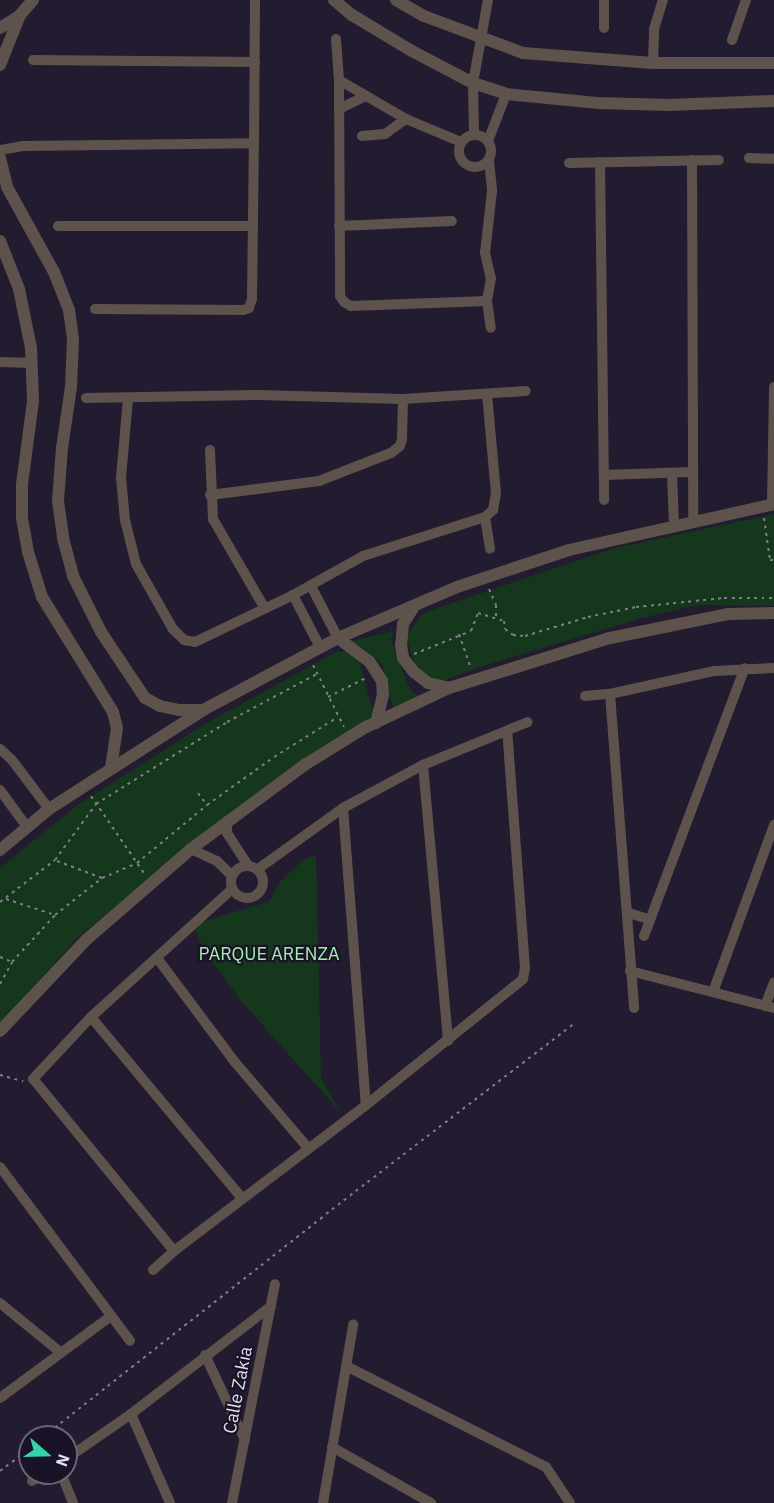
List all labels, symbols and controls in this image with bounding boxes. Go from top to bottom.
park label: PARQUE ARENZA [199,943,339,965]
street label: Calle Zakia [219,1345,257,1435]
north arrow [18,1425,78,1485]
text: N [52,1452,74,1469]

